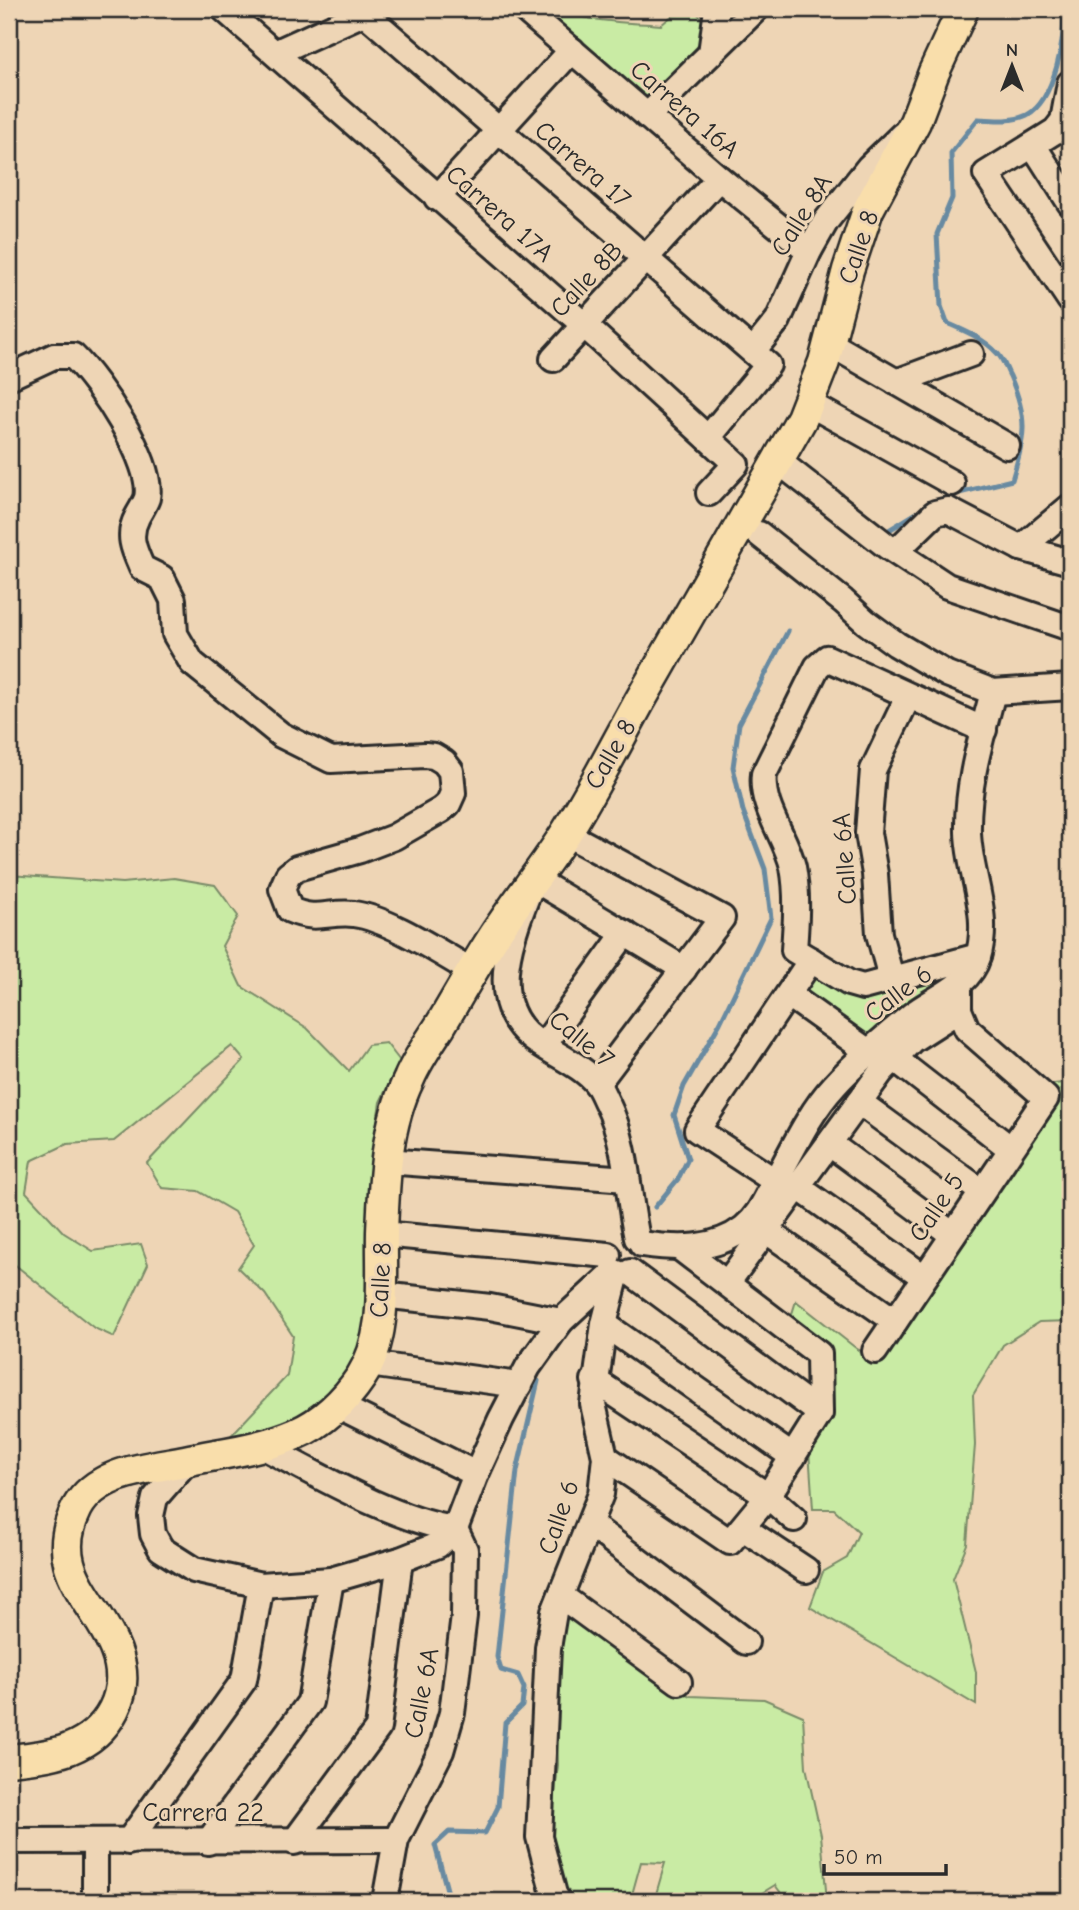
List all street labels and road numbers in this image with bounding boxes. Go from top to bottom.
street label: Carrera 16A [624,54,745,165]
street label: Carrera 17 [528,115,636,214]
street label: Carrera 17A [440,159,559,268]
street label: Calle 8A [765,169,839,262]
street label: Calle 8 [832,207,885,288]
street label: Calle 8B [544,236,629,324]
street label: Calle 8 [579,714,643,795]
street label: Calle 6A [827,812,863,906]
street label: Calle 6 [859,959,938,1029]
street label: Calle 7 [543,1005,620,1075]
street label: Calle 5 [903,1167,971,1248]
street label: Calle 8 [364,1241,398,1319]
street label: Calle 6 [532,1476,586,1558]
street label: Calle 6A [399,1645,445,1741]
street label: Carrera 22 [142,1798,264,1828]

